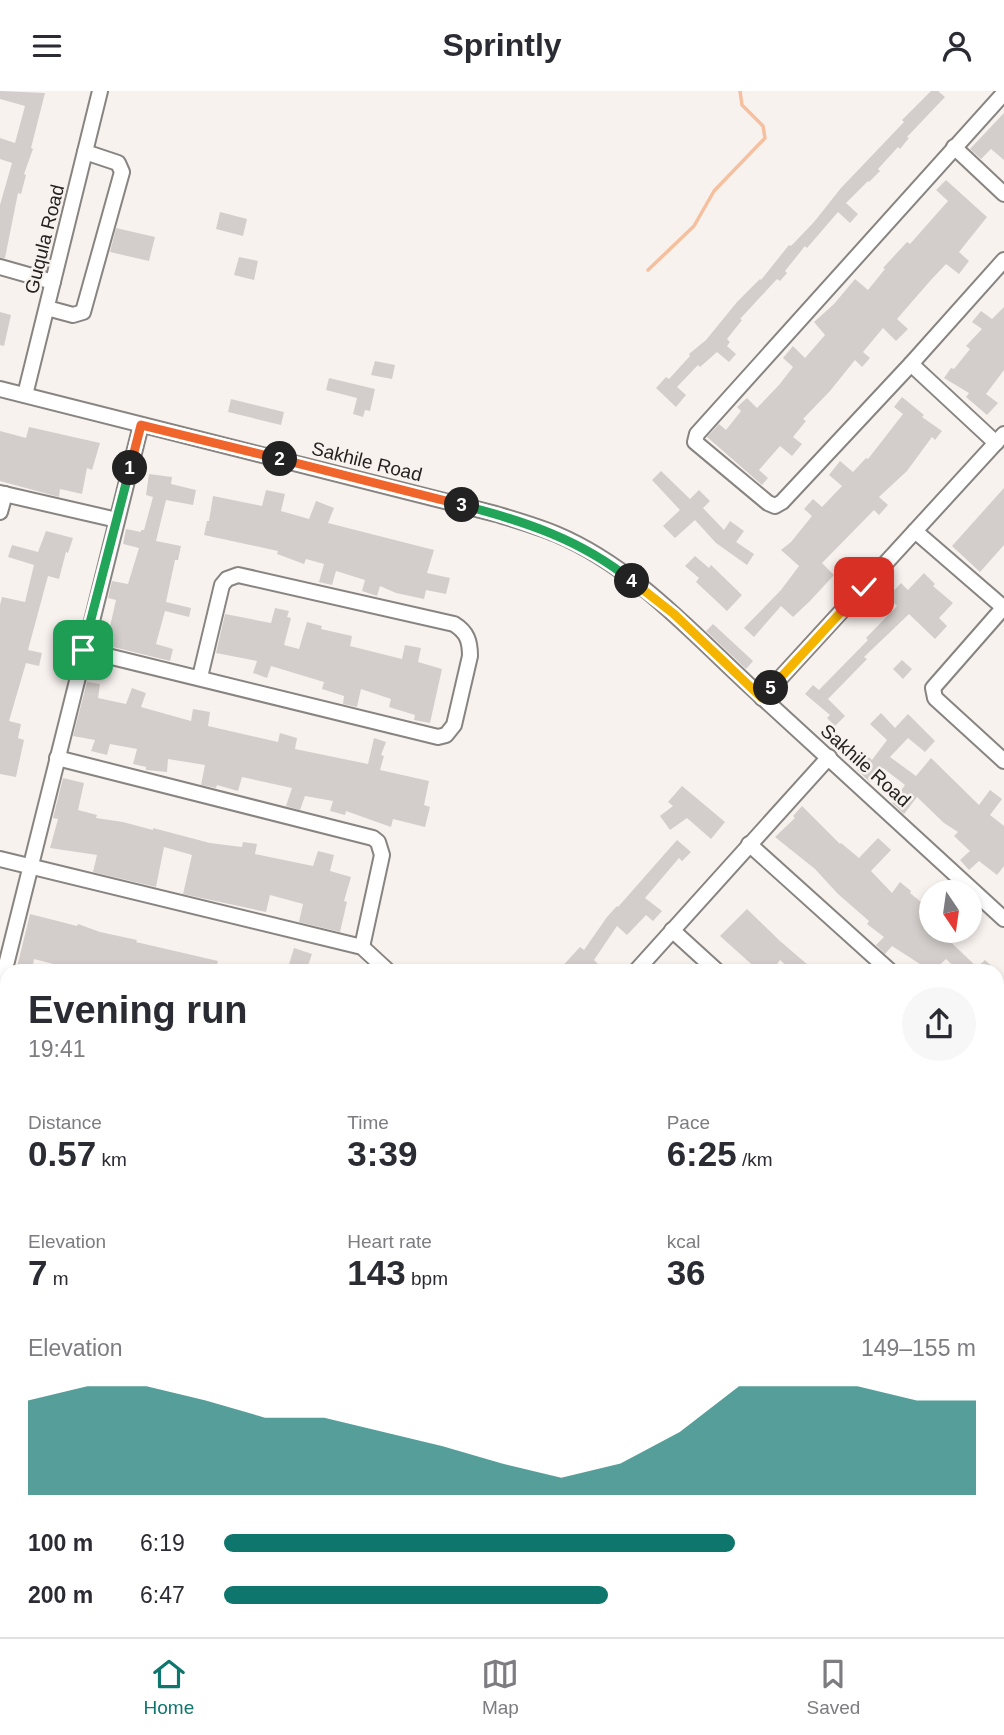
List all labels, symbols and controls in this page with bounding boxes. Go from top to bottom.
icon: menu [28,27,66,65]
text: Sprintly [442,27,562,63]
icon: person [938,27,976,65]
street label: Guqula Road [21,182,68,296]
street label: Sakhile Road [310,438,424,485]
pin: 2 [262,441,298,477]
text: 2 [274,448,285,469]
pin: 1 [113,451,148,485]
text: 1 [124,457,135,478]
pin: 3 [444,487,480,523]
text: 3 [456,494,467,515]
pin [834,557,894,617]
pin: 4 [614,563,650,599]
icon: check [845,568,883,606]
text: 4 [626,570,637,591]
pin [53,620,113,680]
icon: arrive [64,631,102,669]
pin: 5 [754,671,788,705]
text: 5 [765,677,776,698]
street label: Sakhile Road [817,720,915,811]
north arrow [919,880,982,943]
map controls [919,880,982,943]
button: share [902,987,976,1061]
text: Evening run [28,989,248,1031]
text: 19:41 [28,1036,86,1062]
text: Distance [28,1112,102,1133]
text: Time [347,1112,389,1133]
text: Pace [667,1112,710,1133]
text: 0.57 [28,1134,96,1173]
text: 3:39 [347,1134,417,1173]
text: 6:25 [667,1134,737,1173]
text: km [96,1149,127,1170]
text: /km [737,1149,773,1170]
text: Elevation [28,1231,106,1252]
text: Heart rate [347,1231,432,1252]
text: kcal [667,1231,700,1252]
text: 7 [28,1253,47,1292]
text: 143 [347,1253,406,1292]
text: 36 [667,1253,706,1292]
text: m [47,1268,69,1289]
text: bpm [406,1268,448,1289]
text: Elevation [28,1335,123,1361]
text: 149–155 m [861,1335,976,1361]
text: 100 m [28,1530,93,1556]
text: 6:19 [140,1530,185,1556]
text: 200 m [28,1582,93,1608]
text: 6:47 [140,1582,185,1608]
tab: Home [144,1655,194,1719]
tab: Map [481,1655,519,1719]
tab: Saved [807,1655,860,1719]

